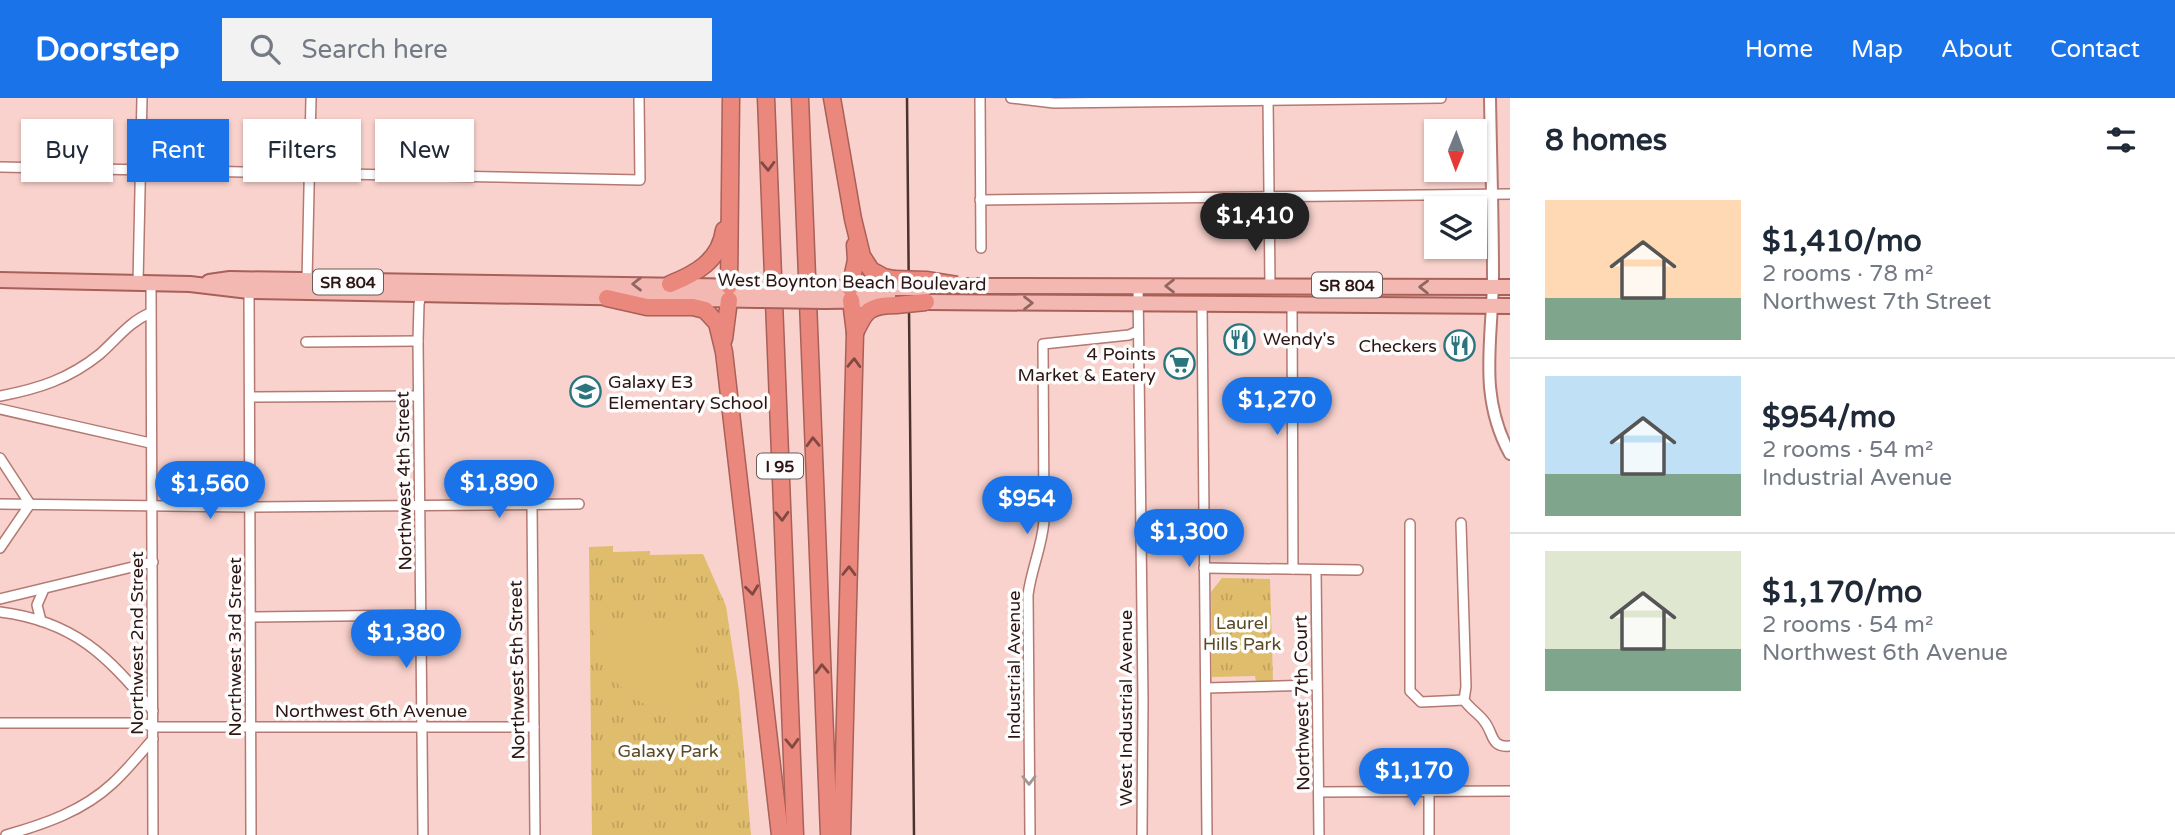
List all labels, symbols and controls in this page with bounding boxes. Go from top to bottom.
search box [222,18,712,81]
text: Doorstep [35,30,180,69]
icon: search [246,30,284,68]
text: Search here [302,34,448,65]
text: Home [1745,35,1813,64]
text: Map [1851,35,1903,64]
text: About [1941,35,2012,64]
text: Contact [2050,35,2140,64]
chip: Buy [21,119,113,182]
chip: Rent [127,119,229,182]
chip: Filters [243,119,361,182]
chip: New [375,119,474,182]
north arrow [1424,119,1488,182]
map controls [1424,119,1487,259]
icon: filters [2102,121,2140,159]
text: 8 homes [1545,122,1667,159]
one-way arrow [761,161,776,172]
pin: $1,410 [1198,194,1312,253]
button: layers [1424,196,1487,259]
text: $1,410 [1216,202,1294,230]
text: $1,410/mo [1762,223,1922,260]
icon: home [1601,228,1685,312]
text: 2 rooms · 78 m² [1762,260,1933,288]
street label: West Boynton Beach Boulevard [717,269,987,295]
road number: SR 804 [313,270,383,294]
road number: SR 804 [1312,272,1382,298]
one-way arrow [631,276,641,292]
one-way arrow [1164,278,1175,294]
one-way arrow [1418,279,1429,294]
text: Northwest 7th Street [1762,288,1991,316]
one-way arrow [1023,295,1034,311]
restaurant icon: Wendy's [1223,322,1257,356]
place label: Wendy's [1263,328,1335,350]
restaurant icon: Checkers [1443,329,1477,363]
place label: Checkers [1358,335,1437,357]
place label: 4 Points Market & Eatery [1018,343,1156,386]
supermarket icon: 4 Points Market & Eatery [1162,347,1196,381]
one-way arrow [847,358,862,369]
place label: Galaxy E3 Elementary School [608,371,768,414]
school or university icon: Galaxy E3 Elementary School [568,375,602,409]
pin: $1,270 [1220,378,1334,437]
text: $1,270 [1238,386,1316,414]
street label: Northwest 4th Street [391,391,417,571]
text: $954/mo [1762,399,1896,436]
icon: home [1601,404,1685,488]
one-way arrow [806,436,821,447]
text: 2 rooms · 54 m² [1762,436,1933,464]
road number: I 95 [757,454,803,478]
pin: $1,890 [442,460,556,520]
pin: $1,560 [153,462,267,521]
text: Industrial Avenue [1762,464,1952,492]
text: $1,890 [460,469,538,497]
text: $1,560 [171,470,249,498]
pin: $954 [986,476,1068,536]
text: $954 [998,485,1056,513]
pin: $1,300 [1132,510,1246,569]
one-way arrow [775,511,790,522]
text: $1,300 [1150,518,1228,546]
street label: Northwest 2nd Street [126,551,148,735]
street label: Northwest 3rd Street [224,557,246,737]
one-way arrow [841,565,857,576]
text: $1,170/mo [1762,574,1922,611]
icon: home [1601,579,1685,663]
street label: Northwest 5th Street [504,580,530,760]
one-way arrow [744,584,759,596]
street label: Industrial Avenue [1003,591,1025,739]
pin: $1,380 [349,610,463,670]
street label: West Industrial Avenue [1115,610,1137,806]
text: 2 rooms · 54 m² [1762,611,1933,639]
park label: Laurel Hills Park [1203,612,1282,655]
street label: Northwest 7th Court [1289,615,1315,791]
text: $1,380 [367,619,445,647]
text: Northwest 6th Avenue [1762,639,2008,667]
one-way arrow [815,663,830,674]
street label: Northwest 6th Avenue [275,700,467,722]
one-way arrow [784,738,799,749]
park label: Galaxy Park [617,740,719,762]
pin: $1,170 [1357,748,1471,808]
text: $1,170 [1375,757,1453,785]
one-way arrow [1022,775,1037,786]

